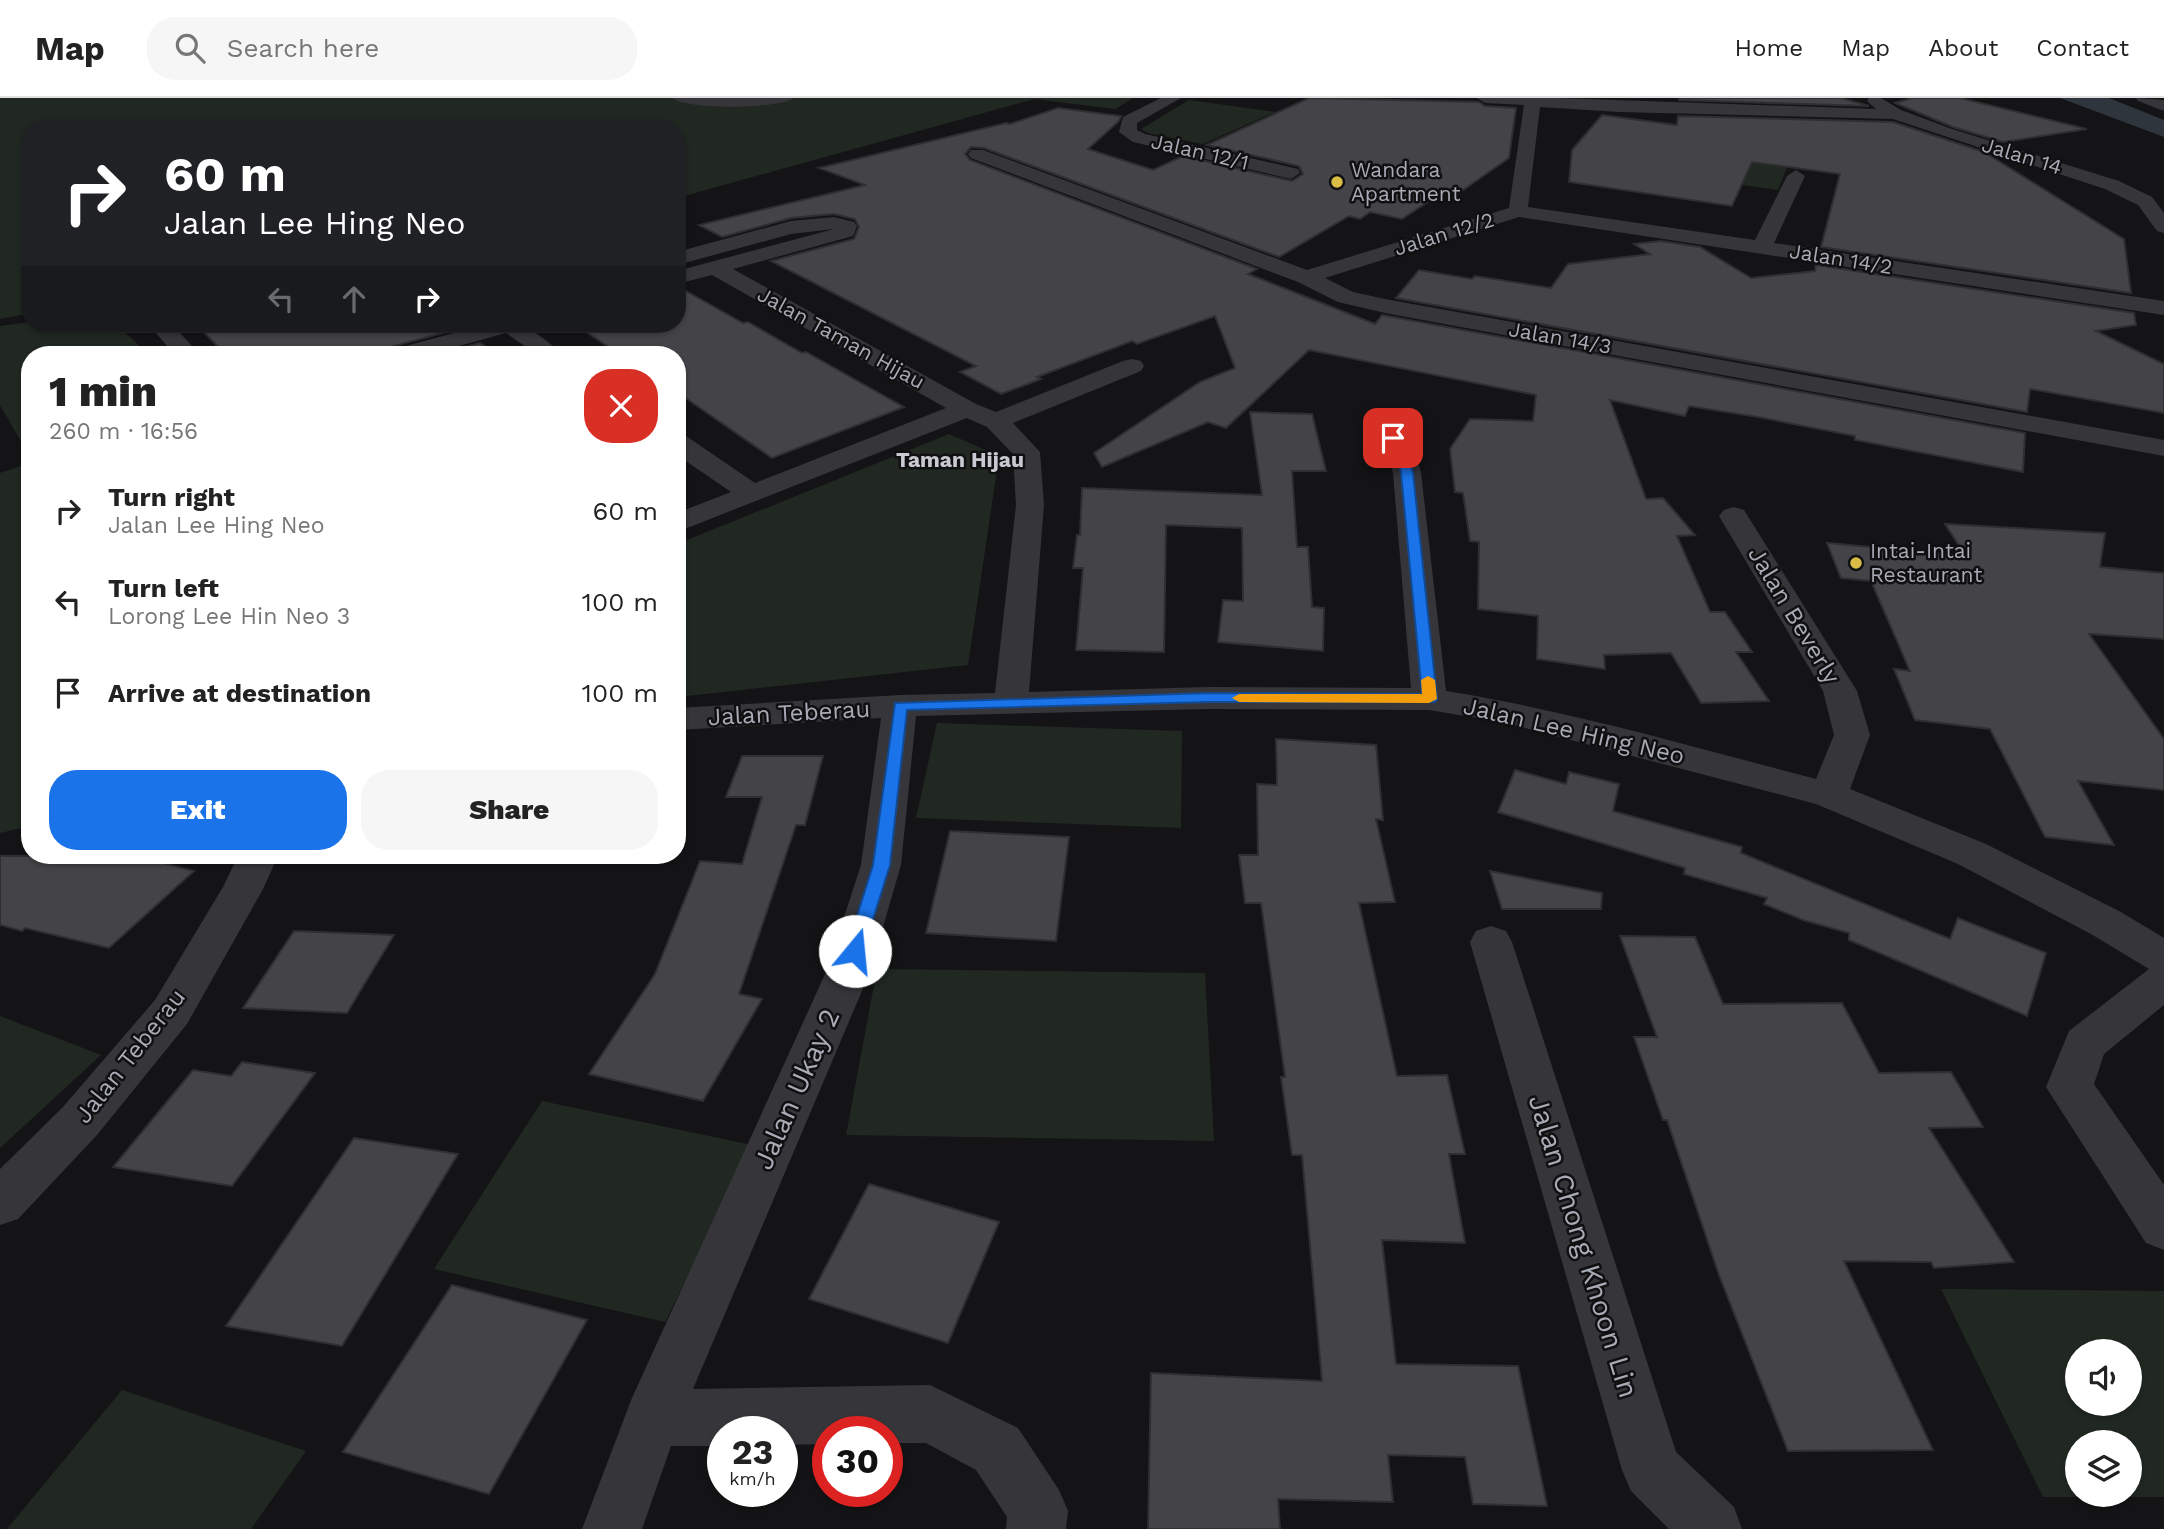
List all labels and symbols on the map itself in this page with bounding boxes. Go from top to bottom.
street label: Jalan 12/1 [1149,128,1251,175]
street label: Jalan 14 [1979,132,2065,180]
place label: Wandara Apartment [1351,157,1461,206]
marker: Wandara Apartment [1329,174,1345,190]
street label: Jalan 12/2 [1391,206,1497,261]
street label: Jalan 14/2 [1788,238,1894,279]
street label: Jalan Taman Hijau [753,281,929,394]
street label: Jalan 14/3 [1507,316,1613,359]
pin [1363,408,1423,468]
district label: Taman Hijau [896,447,1024,472]
place label: Intai-Intai Restaurant [1870,538,1982,587]
street label: Jalan Beverly [1742,541,1846,689]
marker: Intai-Intai Restaurant [1848,555,1864,571]
street label: Jalan Lee Hing Neo [1461,692,1687,770]
street label: Jalan Teberau [707,695,871,731]
position arrow [818,914,892,988]
street label: Jalan Teberau [69,983,191,1129]
street label: Jalan Ukay 2 [746,1004,847,1175]
street label: Jalan Chong Khoon Lin [1522,1091,1645,1402]
speed limit sign: 30 [812,1416,903,1507]

